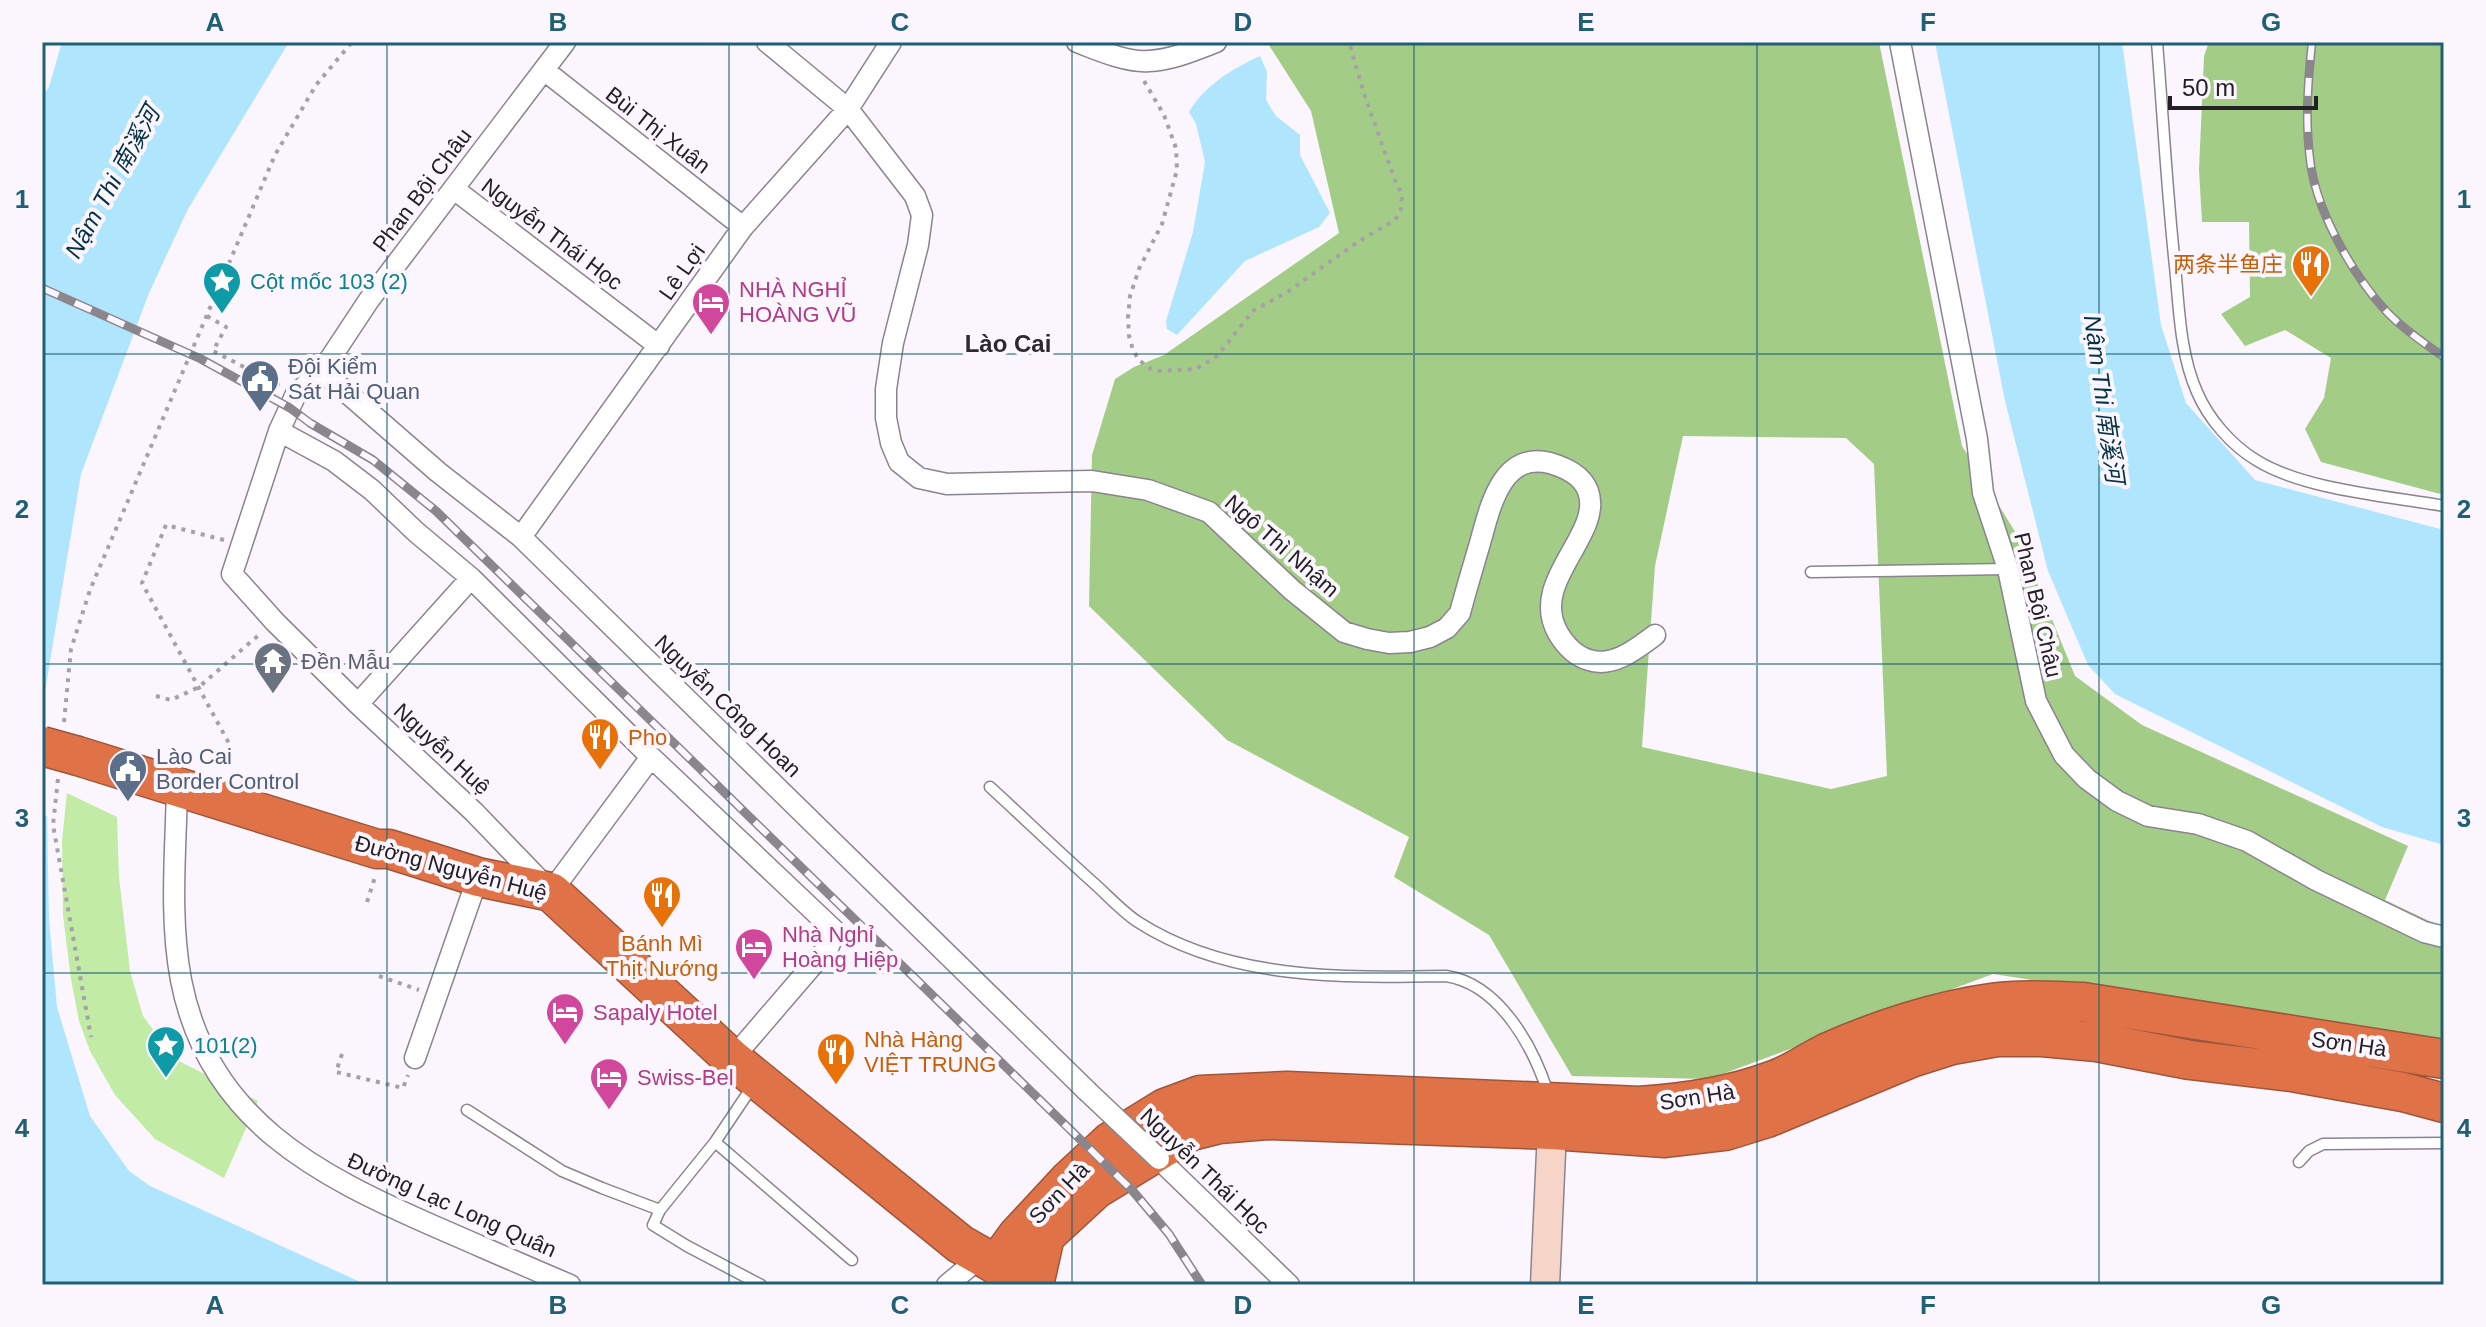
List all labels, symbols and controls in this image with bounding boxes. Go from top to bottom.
text: A [206,7,225,37]
text: B [549,7,567,37]
text: C [891,7,910,37]
text: D [1234,7,1252,37]
text: E [1577,7,1595,37]
text: F [1920,7,1936,37]
text: G [2261,7,2281,37]
scale bar [2170,60,2316,110]
text: 50 m [2182,74,2235,101]
street label: Bùi Thị Xuân [601,81,715,179]
water label: Nậm Thi 南溪河 [59,98,167,263]
street label: Phan Bội Châu [367,123,477,257]
street label: Nguyễn Thái Học [477,173,627,295]
text: 1 [15,184,29,214]
text: 1 [2457,184,2471,214]
street label: Lê Lợi [654,239,710,305]
restaurant icon: 两条半鱼庄 [2290,243,2332,298]
place label: 两条半鱼庄 [2173,252,2283,277]
place icon: Cột mốc 103 (2) [201,260,243,315]
place label: Cột mốc 103 (2) [250,269,408,294]
place label: NHÀ NGHỈ HOÀNG VŨ [739,277,856,327]
hotel icon: NHÀ NGHỈ HOÀNG VŨ [690,281,732,336]
water label: Nậm Thi 南溪河 [2079,313,2130,489]
district label: Lào Cai [965,330,1051,357]
place label: Đội Kiểm Sát Hải Quan [288,354,420,404]
public building icon: Đội Kiểm Sát Hải Quan [239,358,281,413]
street label: Ngô Thì Nhậm [1220,490,1344,602]
text: 2 [15,494,29,524]
text: 2 [2457,494,2471,524]
street label: Phan Bội Châu [2009,530,2067,680]
street label: Nguyễn Công Hoan [650,630,806,782]
temple icon: Đền Mẫu [252,640,294,695]
place label: Đền Mẫu [301,649,390,674]
street label: Nguyễn Huệ [389,698,495,800]
restaurant icon: Pho [579,716,621,771]
place label: Pho [628,725,667,750]
place label: Lào Cai Border Control [156,744,299,794]
public building icon: Lào Cai Border Control [107,748,149,803]
text: 3 [15,803,29,833]
text: 3 [2457,803,2471,833]
street label: Đường Nguyễn Huệ [352,830,550,906]
restaurant icon: Bánh Mì Thịt Nướng [641,874,683,929]
place label: Nhà Nghỉ Hoàng Hiệp [782,922,898,972]
hotel icon: Nhà Nghỉ Hoàng Hiệp [733,926,775,981]
place label: Bánh Mì Thịt Nướng [606,931,718,981]
hotel icon: Sapaly Hotel [544,991,586,1046]
place label: Sapaly Hotel [593,1000,718,1025]
place icon: 101(2) [145,1024,187,1079]
street label: Sơn Hà [2310,1026,2389,1062]
place label: Nhà Hàng VIỆT TRUNG [864,1027,996,1077]
restaurant icon: Nhà Hàng VIỆT TRUNG [815,1031,857,1086]
place label: 101(2) [194,1033,258,1058]
hotel icon: Swiss-Bel [588,1056,630,1111]
place label: Swiss-Bel [637,1065,734,1090]
street label: Sơn Hà [1658,1079,1737,1115]
street label: Nguyễn Thái Học [1135,1103,1275,1239]
text: 4 [15,1113,30,1143]
text: 4 [2457,1113,2472,1143]
street label: Đường Lạc Long Quân [344,1148,560,1262]
street label: Sơn Hà [1024,1157,1095,1229]
text: A [206,1290,225,1320]
text: B [549,1290,567,1320]
text: C [891,1290,910,1320]
text: D [1234,1290,1252,1320]
text: E [1577,1290,1595,1320]
text: F [1920,1290,1936,1320]
text: G [2261,1290,2281,1320]

